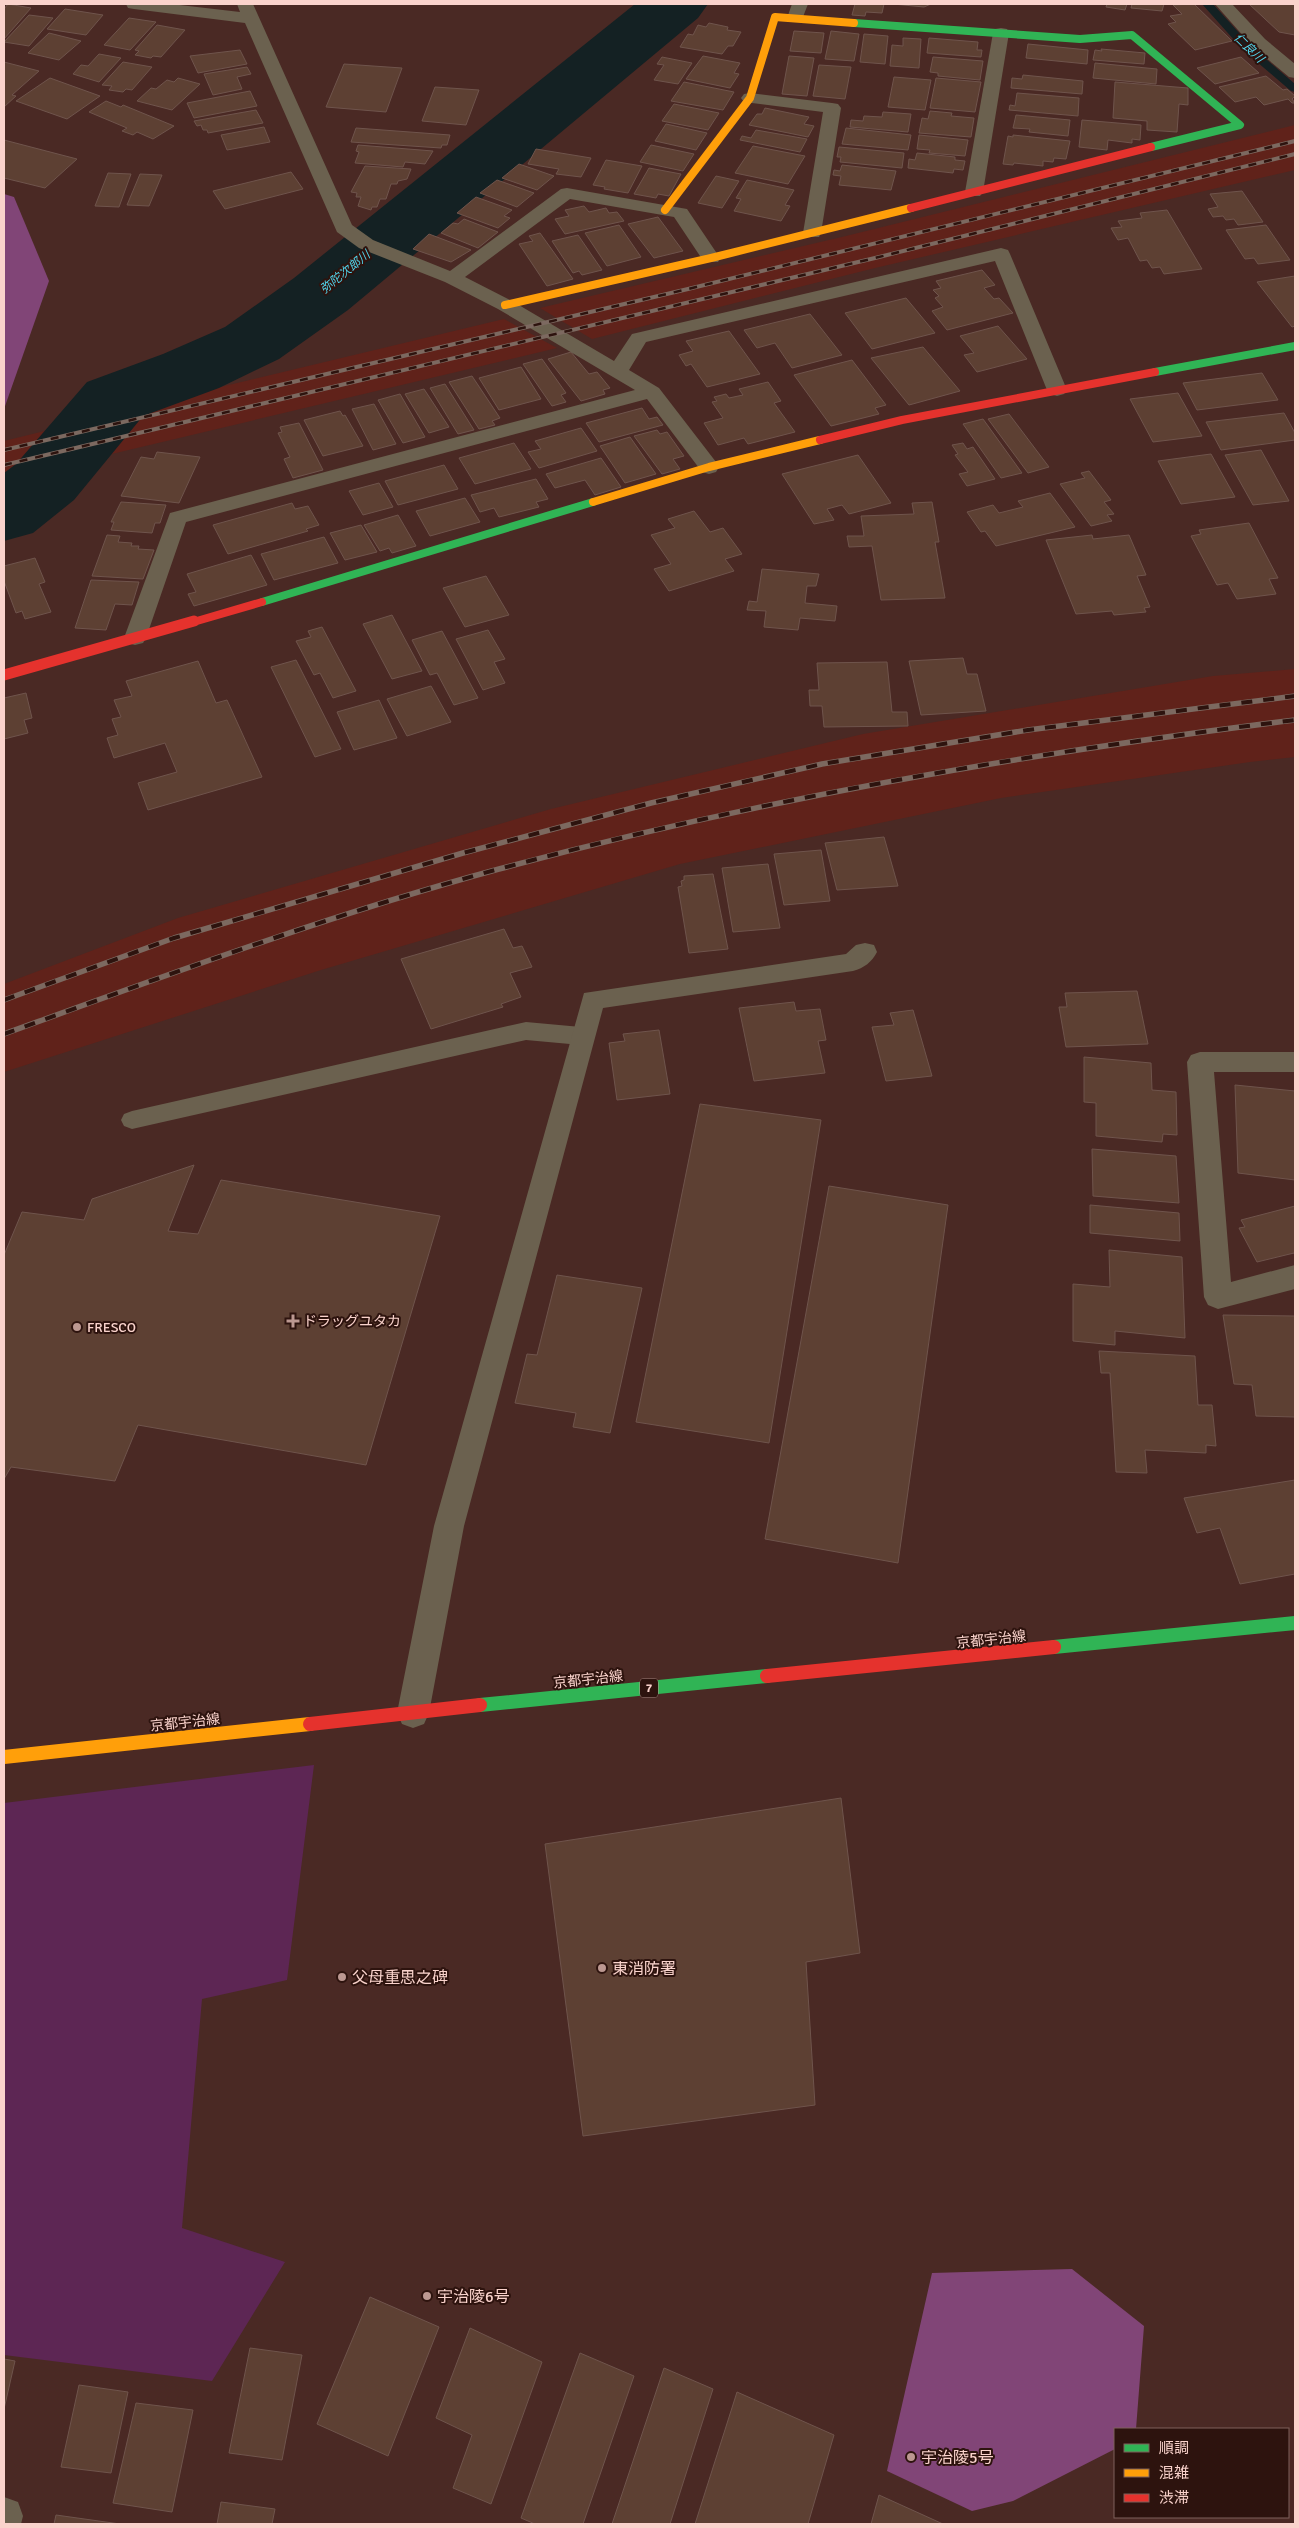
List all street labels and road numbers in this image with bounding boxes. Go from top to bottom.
street label: 京都宇治線 [955,1627,1027,1652]
street label: 京都宇治線 [552,1667,624,1692]
road number: 7 [640,1679,658,1698]
street label: 京都宇治線 [149,1710,221,1735]

